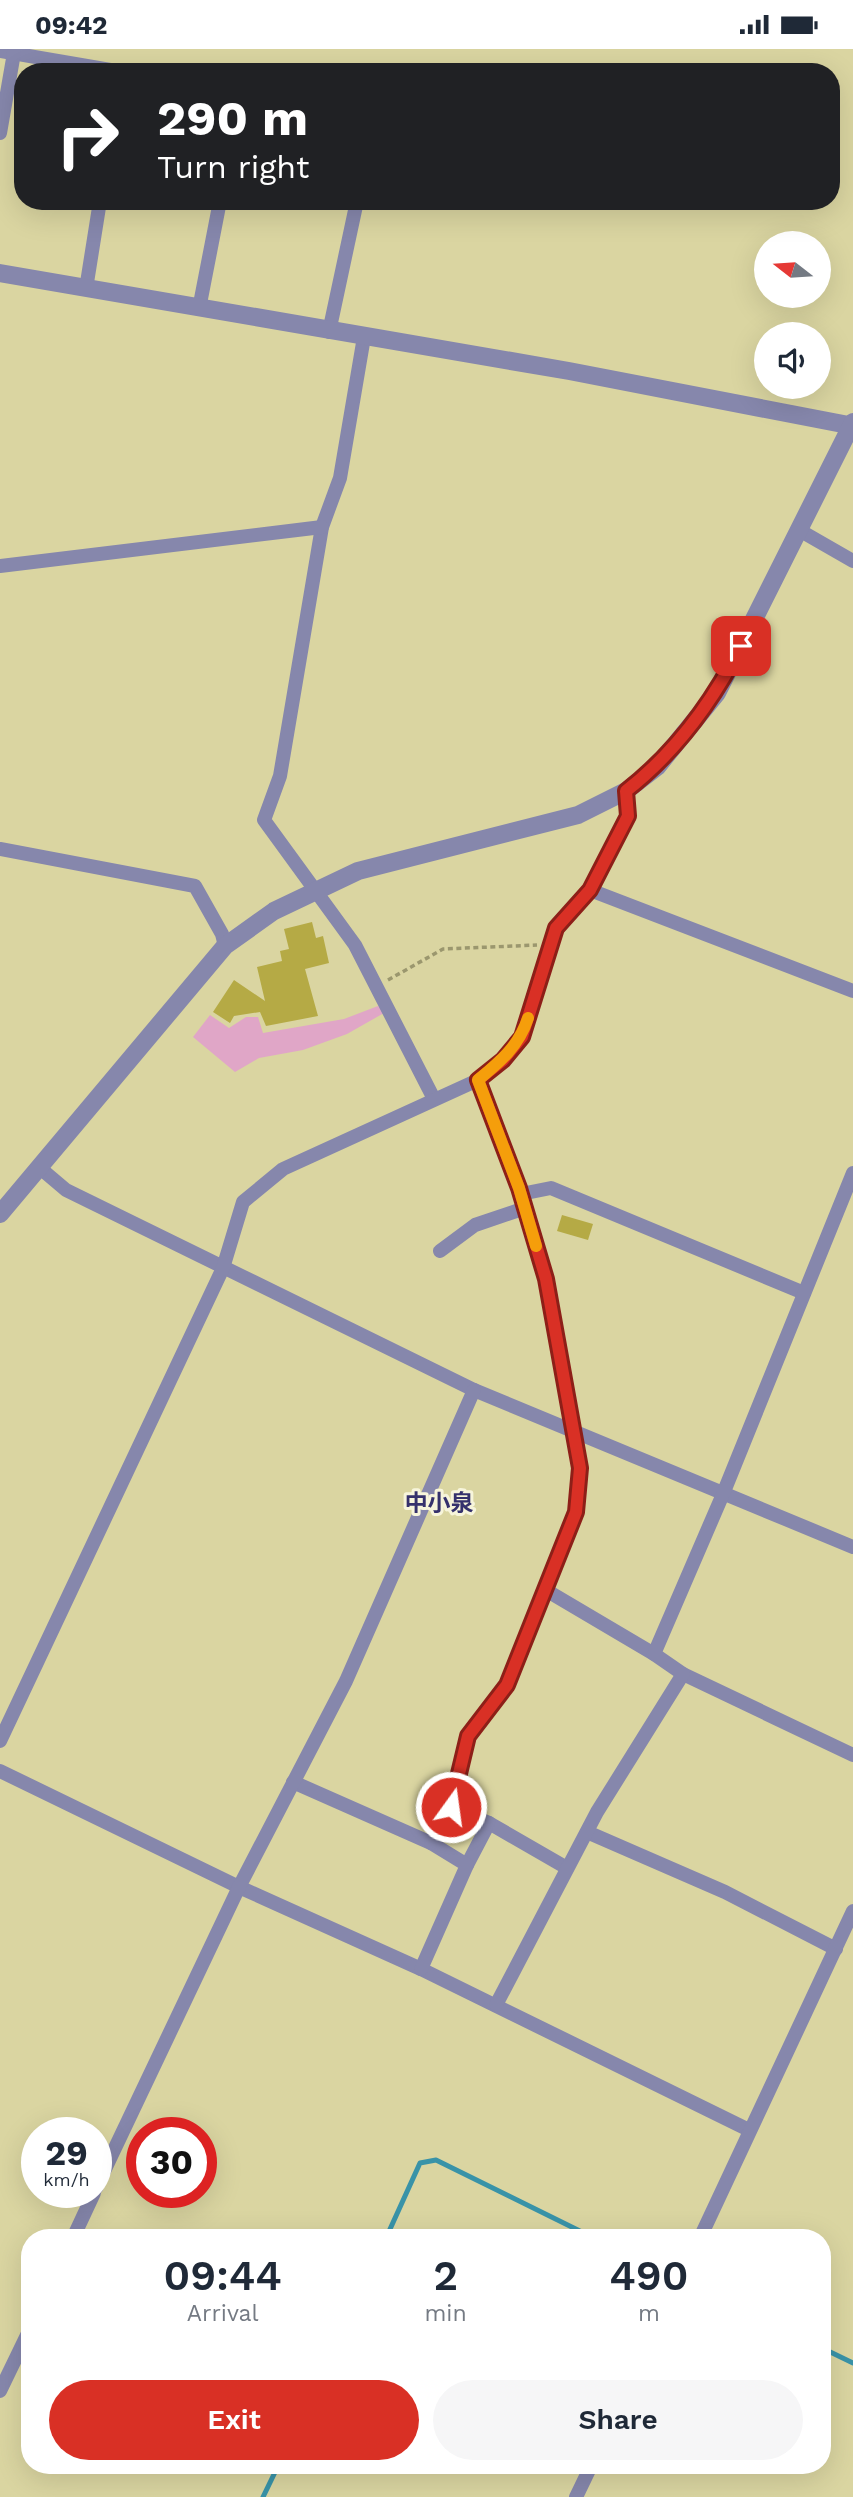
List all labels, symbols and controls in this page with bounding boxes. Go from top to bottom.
text: 09:42 [35,10,108,40]
text: 290 m [157,89,308,147]
icon: right [42,91,133,182]
text: Turn right [157,148,309,186]
north arrow [754,231,831,308]
map controls [754,231,831,399]
button: sound [754,322,831,399]
pin [711,616,771,676]
icon: arrive [722,627,760,665]
district label: 中小泉 [405,1490,474,1517]
position arrow [414,1770,488,1844]
speed limit sign: 30 [126,2117,217,2208]
text: 29 [45,2132,88,2174]
text: km/h [43,2169,90,2190]
text: 09:44 [164,2251,282,2300]
text: 2 [433,2251,458,2300]
text: 490 [609,2251,688,2300]
text: Arrival [187,2300,259,2327]
text: min [424,2300,467,2327]
text: m [638,2300,660,2327]
button: Exit [49,2380,419,2460]
button: Share [433,2380,803,2460]

